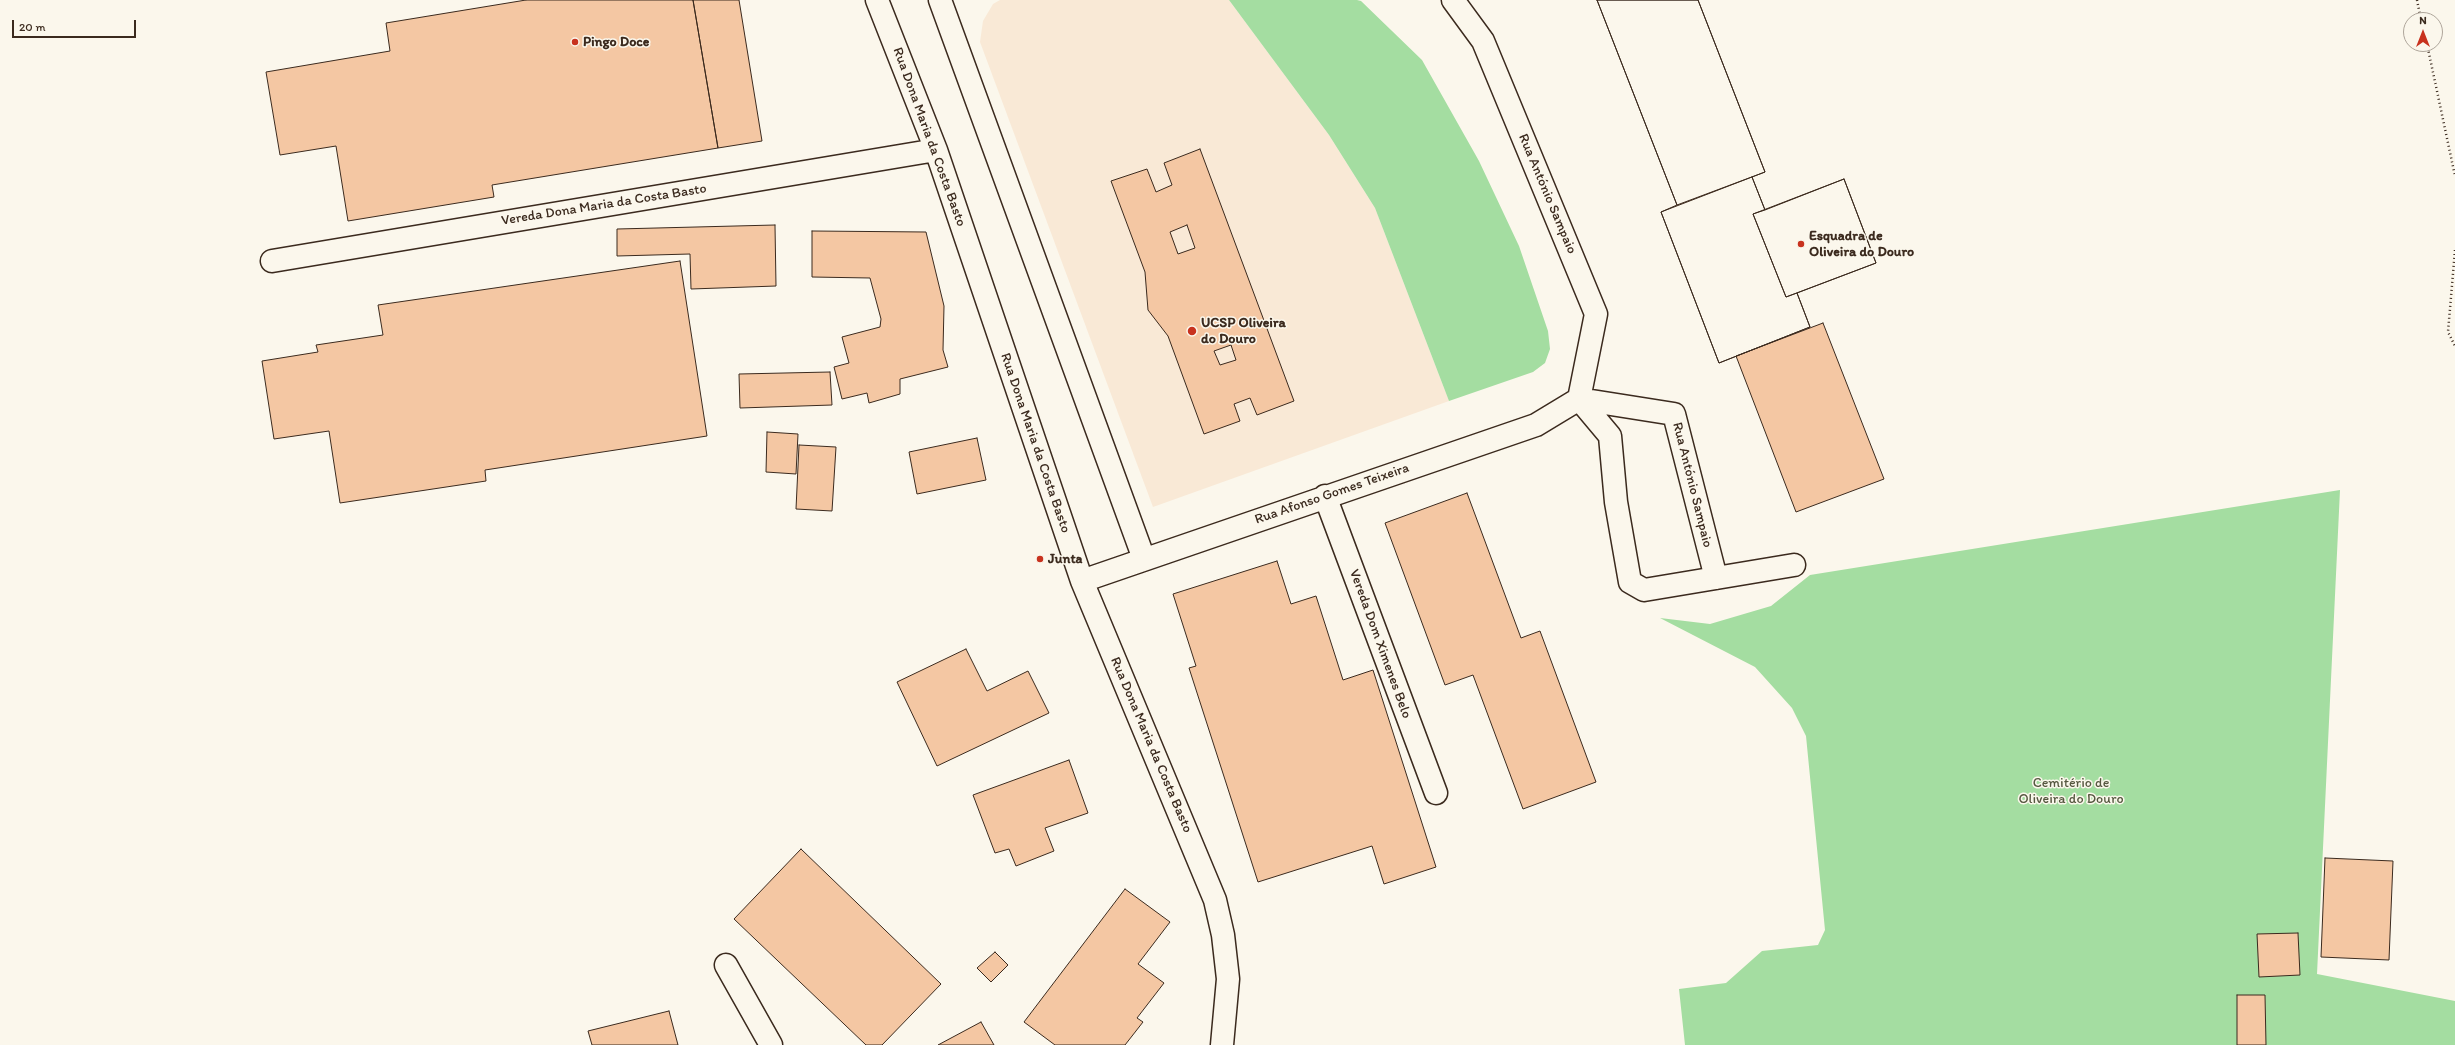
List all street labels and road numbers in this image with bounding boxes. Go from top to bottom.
street label: Rua Dona Maria da Costa Basto [889,45,969,229]
street label: Rua António Sampaio [1514,131,1580,257]
street label: Vereda Dona Maria da Costa Basto [500,180,708,230]
street label: Rua Dona Maria da Costa Basto [996,351,1074,535]
street label: Rua António Sampaio [1668,421,1716,549]
street label: Rua Afonso Gomes Teixeira [1253,460,1411,528]
street label: Vereda Dom Ximenes Belo [1345,567,1415,721]
street label: Rua Dona Maria da Costa Basto [1106,655,1196,835]

